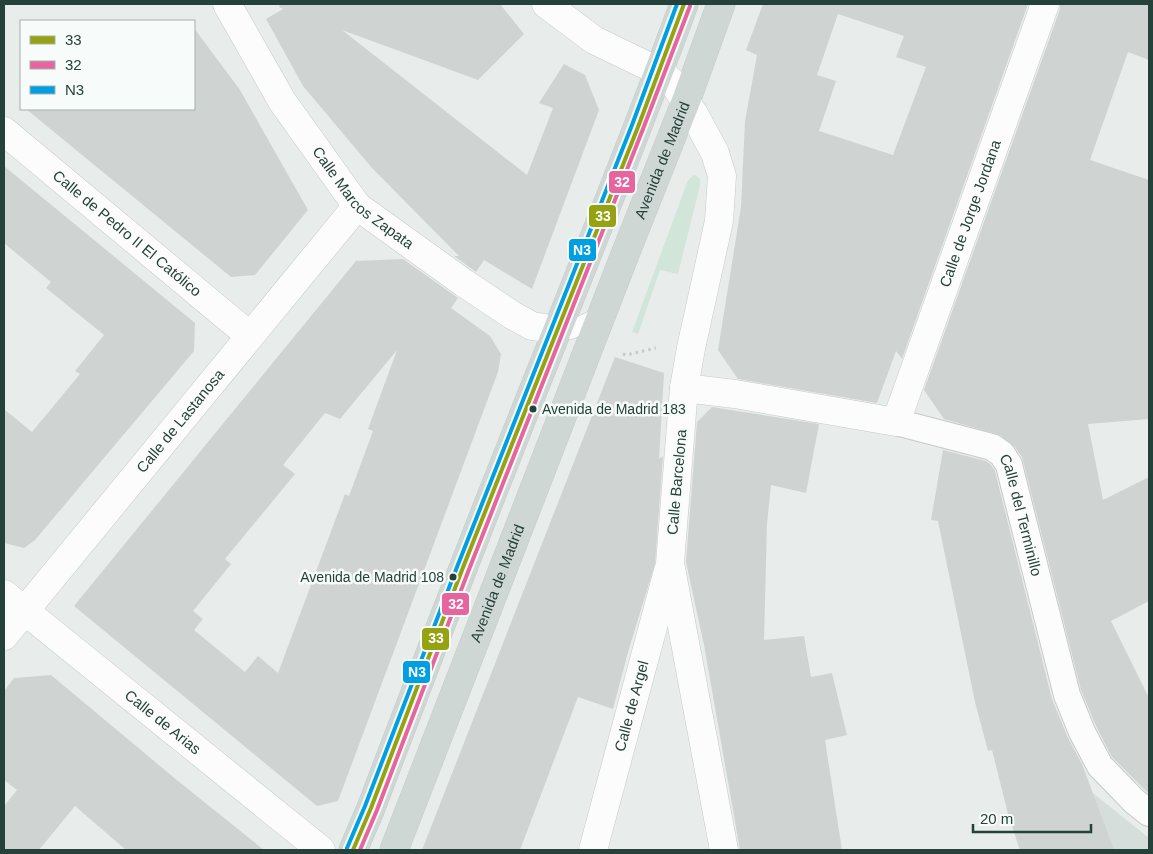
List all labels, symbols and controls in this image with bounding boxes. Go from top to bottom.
legend [20,20,195,110]
text: 33 [65,31,82,48]
text: 32 [65,56,82,73]
text: N3 [65,81,84,98]
street label: Avenida de Madrid [631,99,693,221]
street label: Calle de Jorge Jordana [936,137,1004,289]
street label: Calle Marcos Zapata [309,143,418,252]
street label: Calle de Pedro II El Católico [50,166,205,300]
line badge: 32 [608,170,636,194]
text: 32 [614,174,630,190]
line badge: 33 [588,204,617,228]
text: 33 [595,208,611,224]
line badge: N3 [568,238,597,262]
text: N3 [573,242,591,258]
street label: Calle de Lastanosa [133,365,228,476]
place label: Avenida de Madrid 183 [542,401,686,417]
marker: Avenida de Madrid 183 [528,404,538,414]
street label: Calle Barcelona [663,428,690,535]
street label: Calle del Terminillo [996,451,1046,578]
street label: Avenida de Madrid [466,522,527,644]
place label: Avenida de Madrid 108 [300,569,444,585]
marker: Avenida de Madrid 108 [448,572,458,582]
line badge: 32 [441,592,470,616]
text: 32 [448,596,464,612]
line badge: 33 [421,627,450,651]
text: 33 [428,630,444,646]
street label: Calle de Argel [611,659,652,753]
line badge: N3 [402,660,431,684]
text: N3 [408,664,426,680]
street label: Calle de Arias [122,686,204,757]
scale bar [973,802,1090,834]
text: 20 m [980,810,1013,827]

